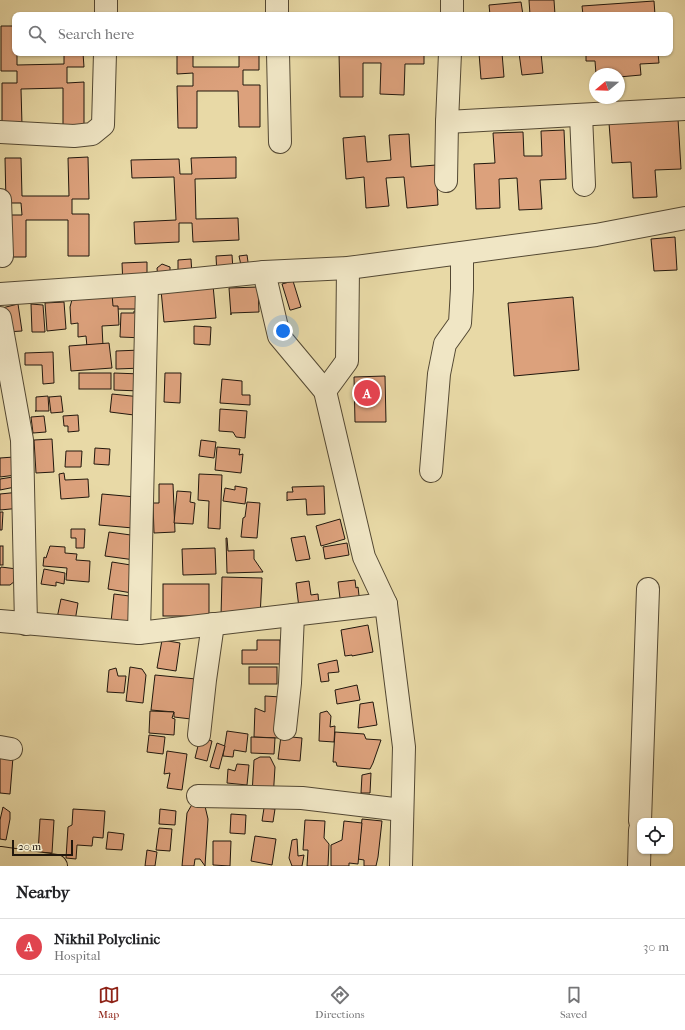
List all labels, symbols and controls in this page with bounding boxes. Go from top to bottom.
search box [12,12,673,56]
icon: search [26,23,48,45]
text: Search here [58,25,134,43]
north arrow [589,68,625,104]
your location [273,321,293,341]
pin: A [354,378,380,408]
map controls [637,818,673,854]
button: locate [637,818,673,854]
scale bar [12,838,73,857]
text: 20 m [18,840,41,853]
text: Nearby [16,882,70,902]
text: Nikhil Polyclinic [54,930,160,948]
text: A [25,939,33,954]
text: 30 m [643,939,669,954]
text: Hospital [54,948,101,963]
tab: Map [98,984,120,1021]
tab: Directions [315,984,365,1021]
tab: Saved [560,984,587,1021]

